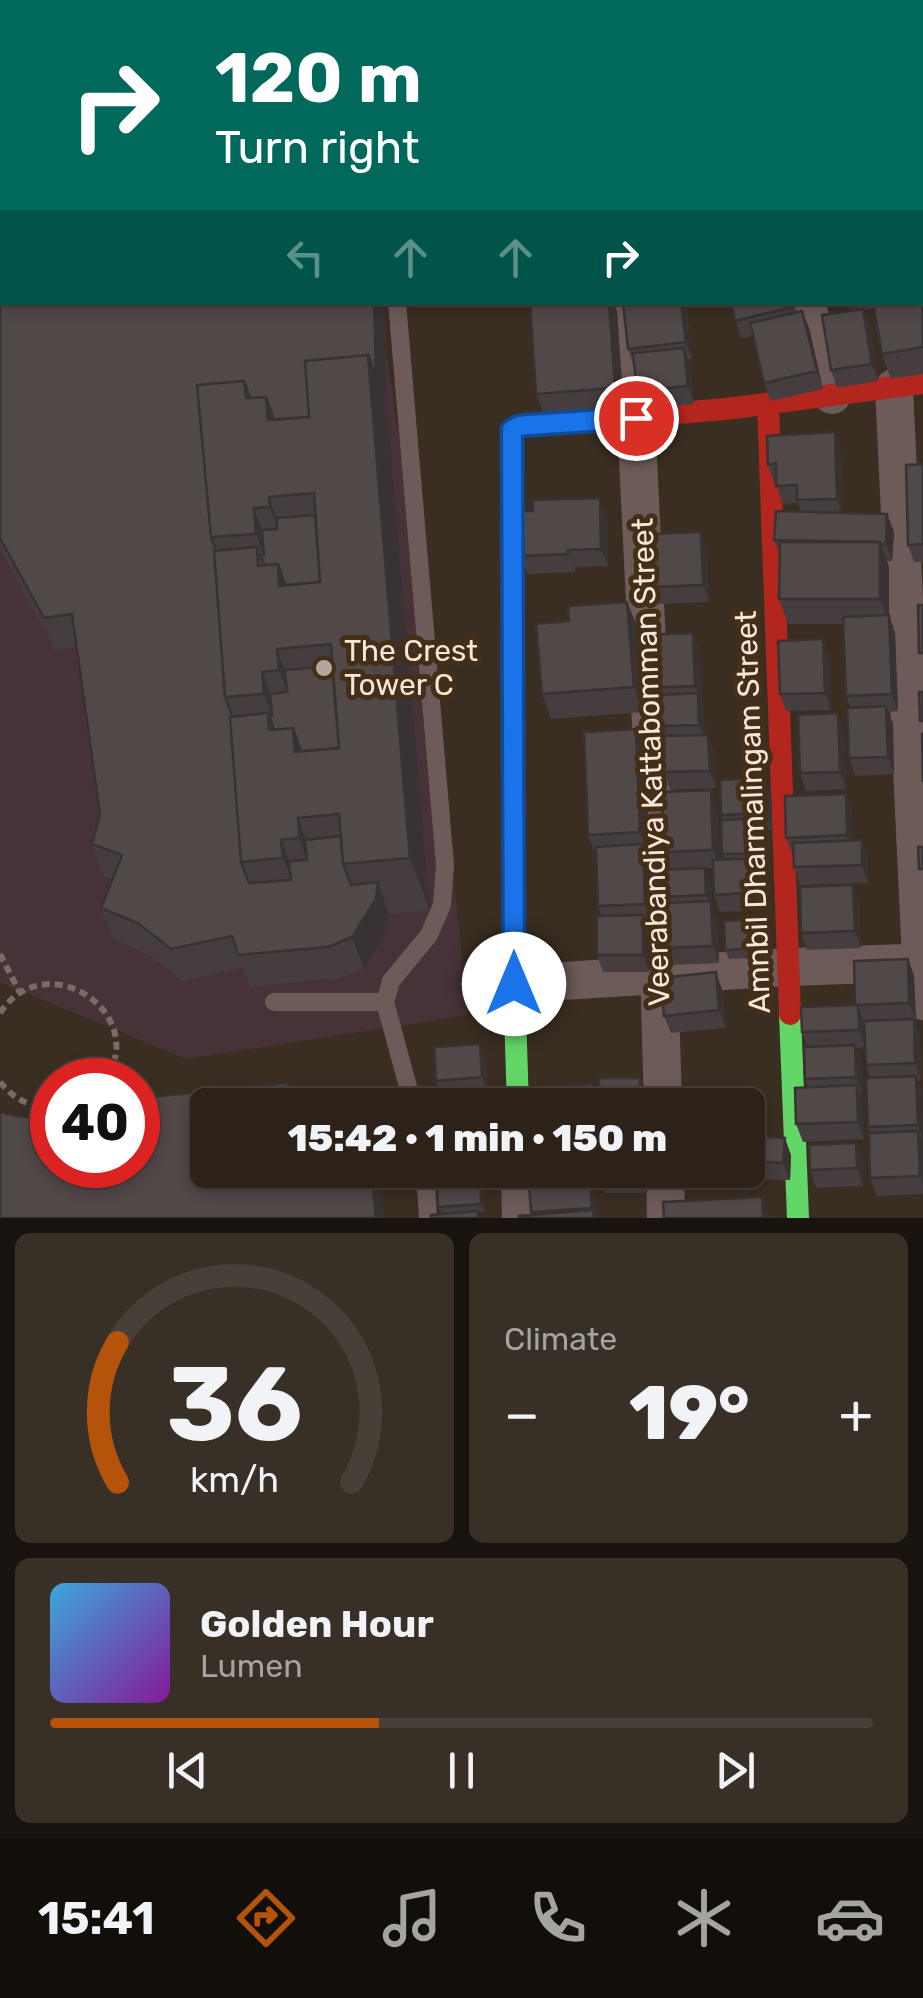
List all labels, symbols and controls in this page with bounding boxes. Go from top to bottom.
text: 120 m [215,37,422,120]
icon: right [50,40,180,170]
text: Turn right [215,121,419,174]
icon: left [278,230,333,285]
icon: ahead [383,230,438,285]
icon: ahead [488,230,543,285]
icon: right [593,230,648,285]
pin [594,376,679,461]
icon: arrive [609,391,664,446]
street label: Veerabandiya Kattabomman Street [624,517,678,1007]
street label: Amnbil Dharmalingam Street [728,610,778,1014]
place label: The Crest Tower C [344,633,478,703]
marker: The Crest Tower C [313,657,335,679]
position arrow [462,932,566,1036]
speed limit sign: 40 [30,1058,160,1188]
text: 15:42 · 1 min · 150 m [288,1115,667,1161]
text: Climate [504,1320,617,1358]
text: 36 [166,1343,303,1466]
text: 19° [629,1369,750,1458]
text: − [504,1382,540,1447]
text: + [839,1382,873,1447]
text: km/h [190,1459,279,1501]
text: Golden Hour [200,1601,434,1647]
text: Lumen [200,1647,303,1685]
icon: previous [160,1743,215,1798]
icon: pause [434,1743,489,1798]
icon: next [708,1743,763,1798]
icon: directions [231,1883,301,1953]
icon: music [377,1883,447,1953]
icon: phone [523,1883,593,1953]
icon: climate [669,1883,739,1953]
icon: car [815,1883,885,1953]
text: 15:41 [38,1892,155,1945]

